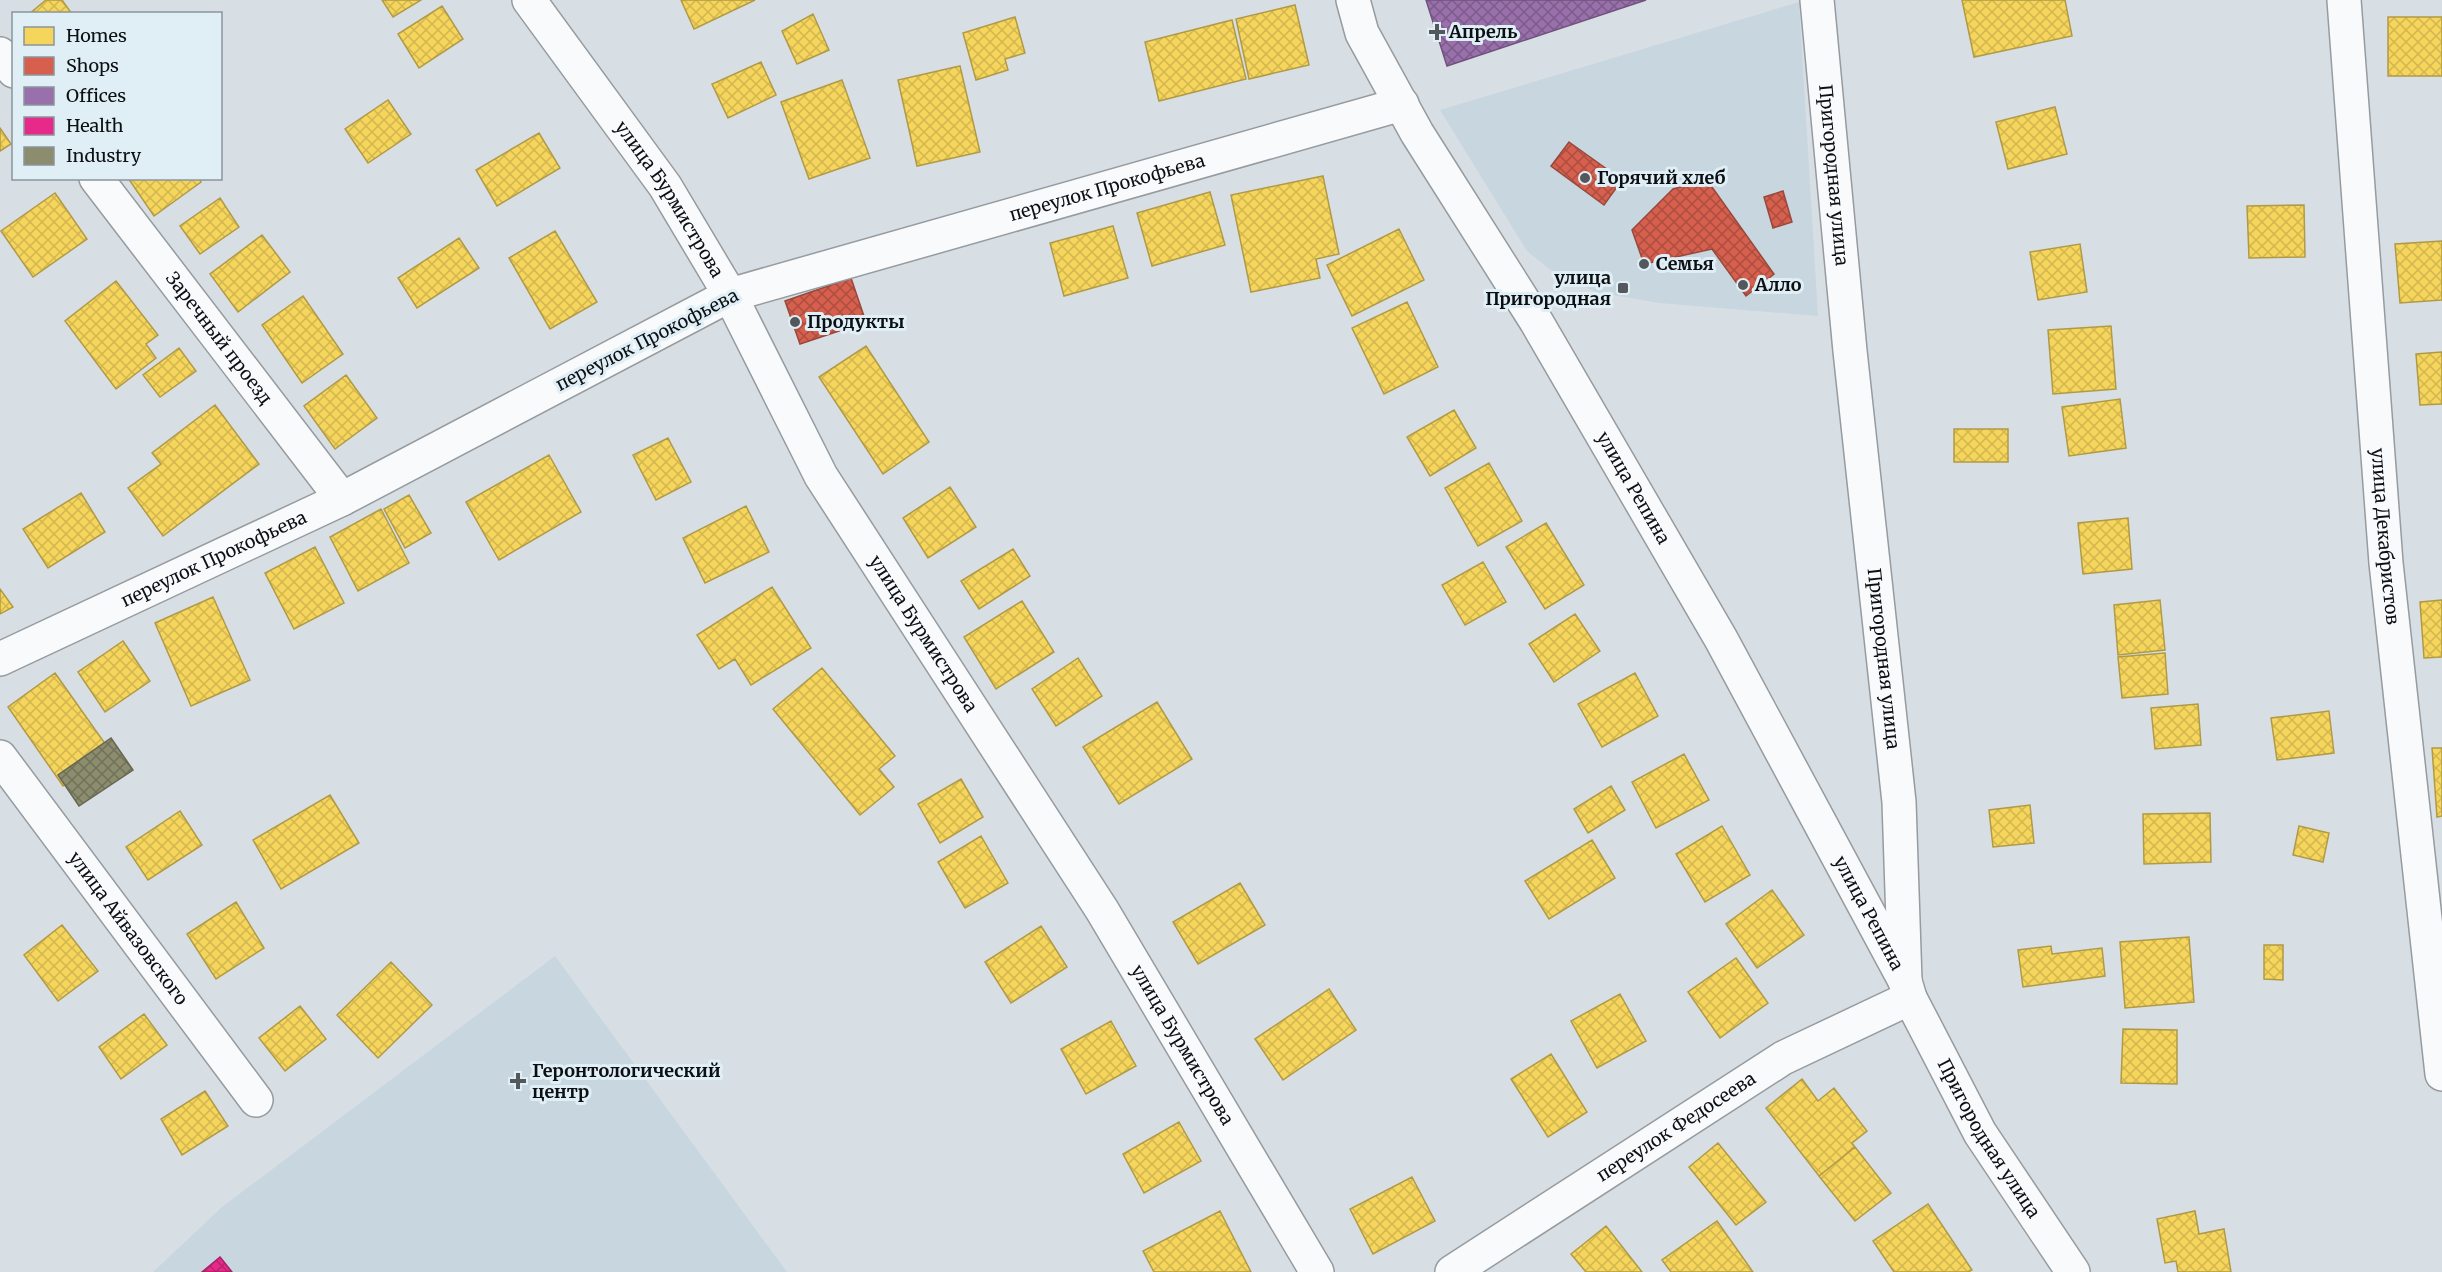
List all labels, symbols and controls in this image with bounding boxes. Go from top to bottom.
legend [12,12,222,180]
place label: Апрель [1448,20,1518,43]
text: Homes [66,24,127,47]
marker: Апрель [1430,25,1444,39]
text: Shops [66,54,119,77]
street label: Пригородная улица [1814,83,1854,267]
text: Offices [66,84,126,107]
text: Health [66,114,124,137]
street label: улица Бурмистрова [610,116,729,282]
text: Industry [66,144,142,167]
street label: переулок Прокофьева [1006,149,1208,226]
place label: Горячий хлеб [1597,166,1726,189]
marker: Горячий хлеб [1578,171,1592,185]
place label: Семья [1656,252,1714,275]
marker: Семья [1637,257,1651,271]
place label: улица Пригородная [1485,266,1611,310]
street label: Заречный проезд [161,267,278,409]
place label: Алло [1754,273,1802,296]
marker: Алло [1736,278,1750,292]
marker: улица Пригородная [1616,281,1630,295]
street label: переулок Прокофьева [551,283,742,396]
place label: Продукты [807,310,905,333]
marker: Продукты [788,315,802,329]
street label: улица Репина [1592,427,1676,548]
street label: улица Декабристов [2366,447,2405,626]
street label: переулок Прокофьева [117,505,310,612]
street label: улица Бурмистрова [864,551,983,717]
street label: Пригородная улица [1863,567,1905,751]
street label: улица Айвазовского [64,847,193,1010]
street label: улица Репина [1829,852,1909,974]
street label: улица Бурмистрова [1126,960,1239,1129]
street label: Пригородная улица [1933,1055,2046,1223]
place label: Геронтологический центр [532,1059,721,1103]
street label: переулок Федосеева [1592,1067,1760,1187]
marker: Геронтологический центр [509,1072,527,1090]

